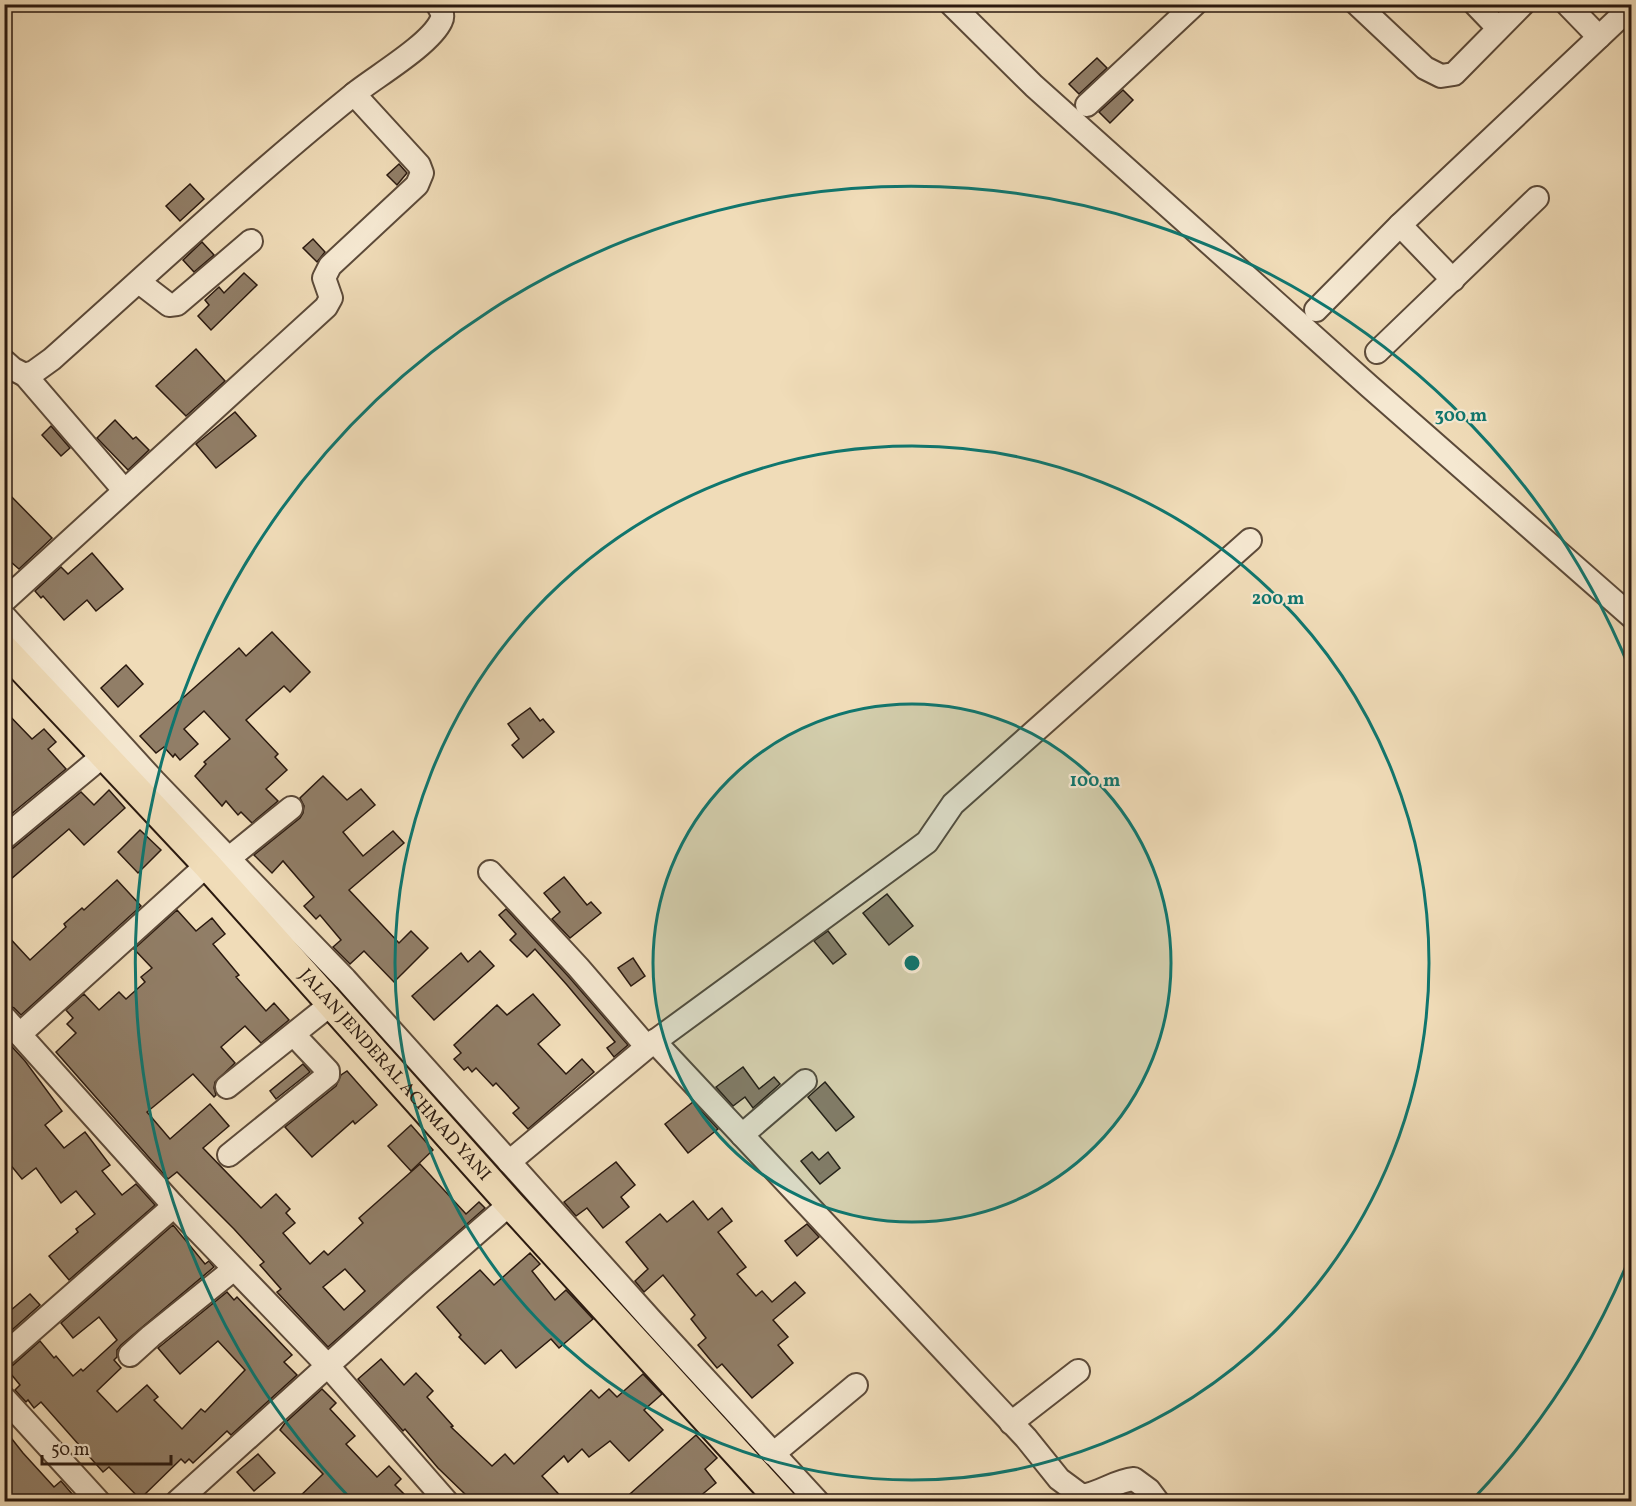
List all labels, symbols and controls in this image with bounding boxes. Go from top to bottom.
text: 300 m [1435,404,1487,429]
text: 200 m [1252,587,1304,612]
text: 100 m [1070,769,1120,794]
centre of rings [902,953,922,973]
street label: JALAN JENDERAL ACHMAD YANI [293,963,496,1187]
scale bar [42,1428,171,1466]
text: 50 m [51,1438,90,1463]

